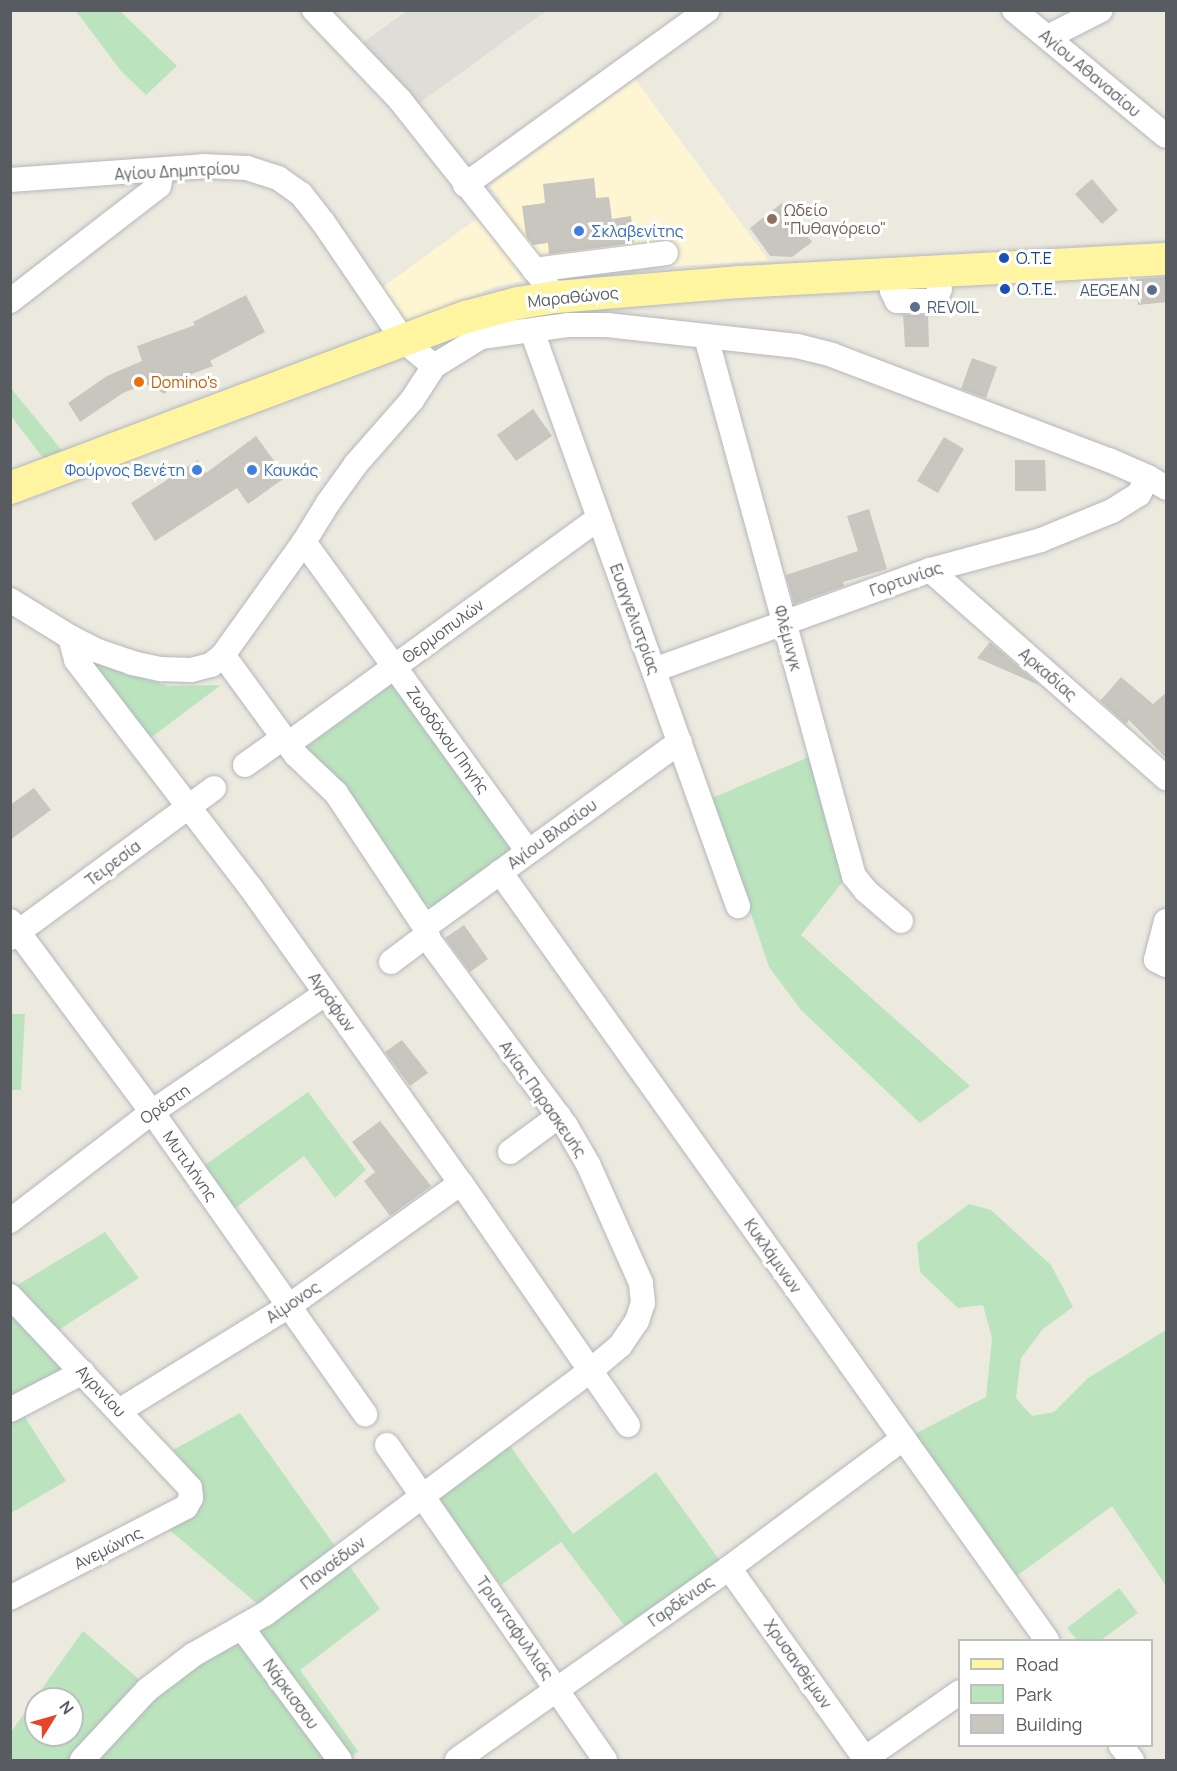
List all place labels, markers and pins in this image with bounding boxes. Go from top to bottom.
place label: Ωδείο "Πυθαγόρειο" [784,200,886,238]
marker: Ωδείο "Πυθαγόρειο" [765,212,779,226]
place label: Σκλαβενίτης [591,221,684,241]
marker: Σκλαβενίτης [572,224,586,238]
place label: Ο.Τ.Ε [1016,248,1052,268]
marker: Ο.Τ.Ε [997,251,1011,265]
place label: Ο.Τ.Ε. [1017,279,1057,299]
place label: AEGEAN [1080,280,1140,300]
marker: Ο.Τ.Ε. [998,282,1012,296]
marker: AEGEAN [1145,283,1159,297]
place label: REVOIL [927,297,979,317]
marker: REVOIL [908,300,922,314]
place label: Domino's [151,372,217,392]
marker: Domino's [132,375,146,389]
place label: Φούρνος Βενέτη [65,460,185,480]
place label: Καυκάς [264,460,318,480]
marker: Φούρνος Βενέτη [190,463,204,477]
marker: Καυκάς [245,463,259,477]

